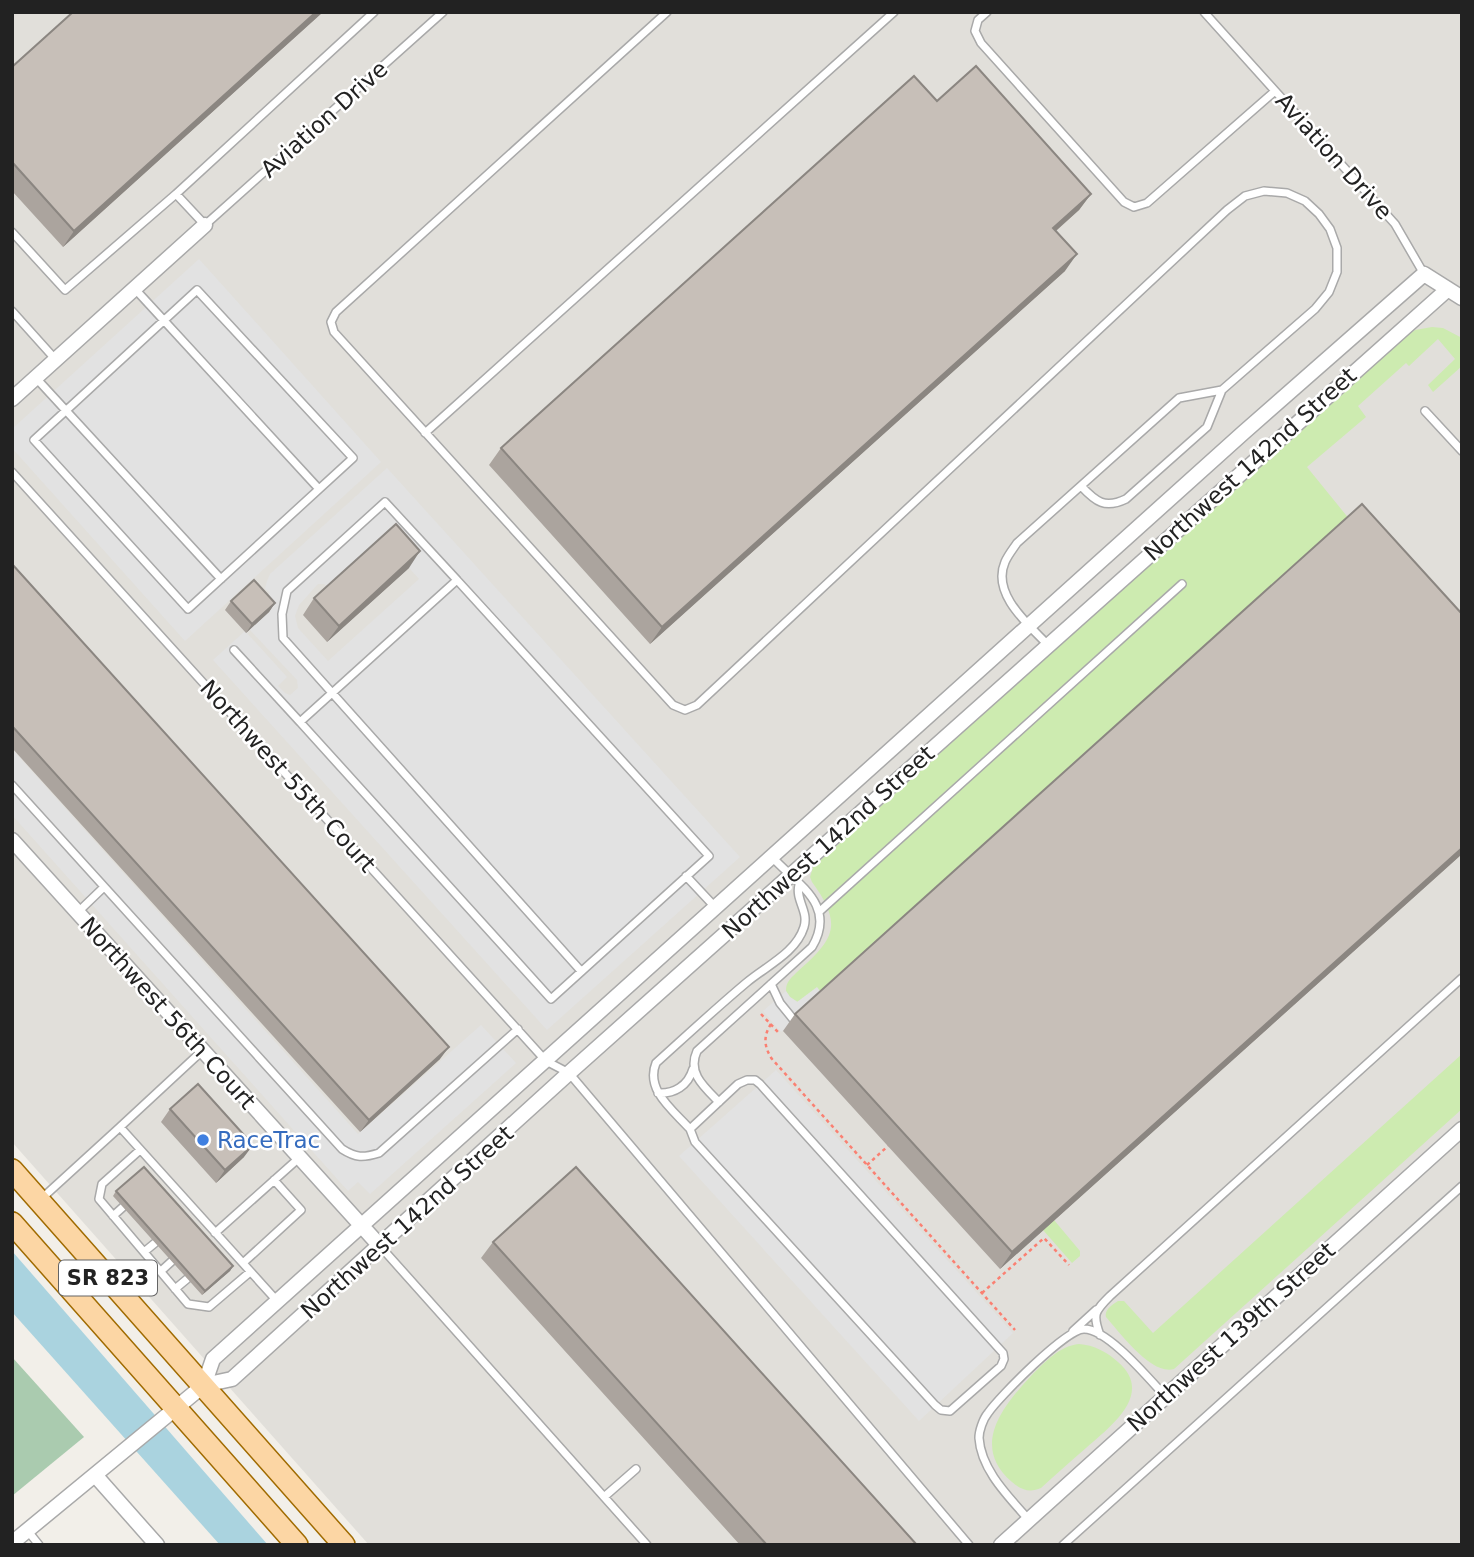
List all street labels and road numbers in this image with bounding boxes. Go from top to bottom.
street label: Aviation Drive [255,55,393,183]
street label: Aviation Drive [1270,87,1398,225]
street label: Northwest 142nd Street [1139,362,1361,566]
street label: Northwest 55th Court [195,675,381,877]
street label: Northwest 142nd Street [717,740,939,944]
street label: Northwest 56th Court [75,912,261,1114]
street label: Northwest 142nd Street [296,1120,518,1324]
street label: Northwest 139th Street [1122,1237,1340,1437]
road number: SR 823 [59,1260,157,1296]

